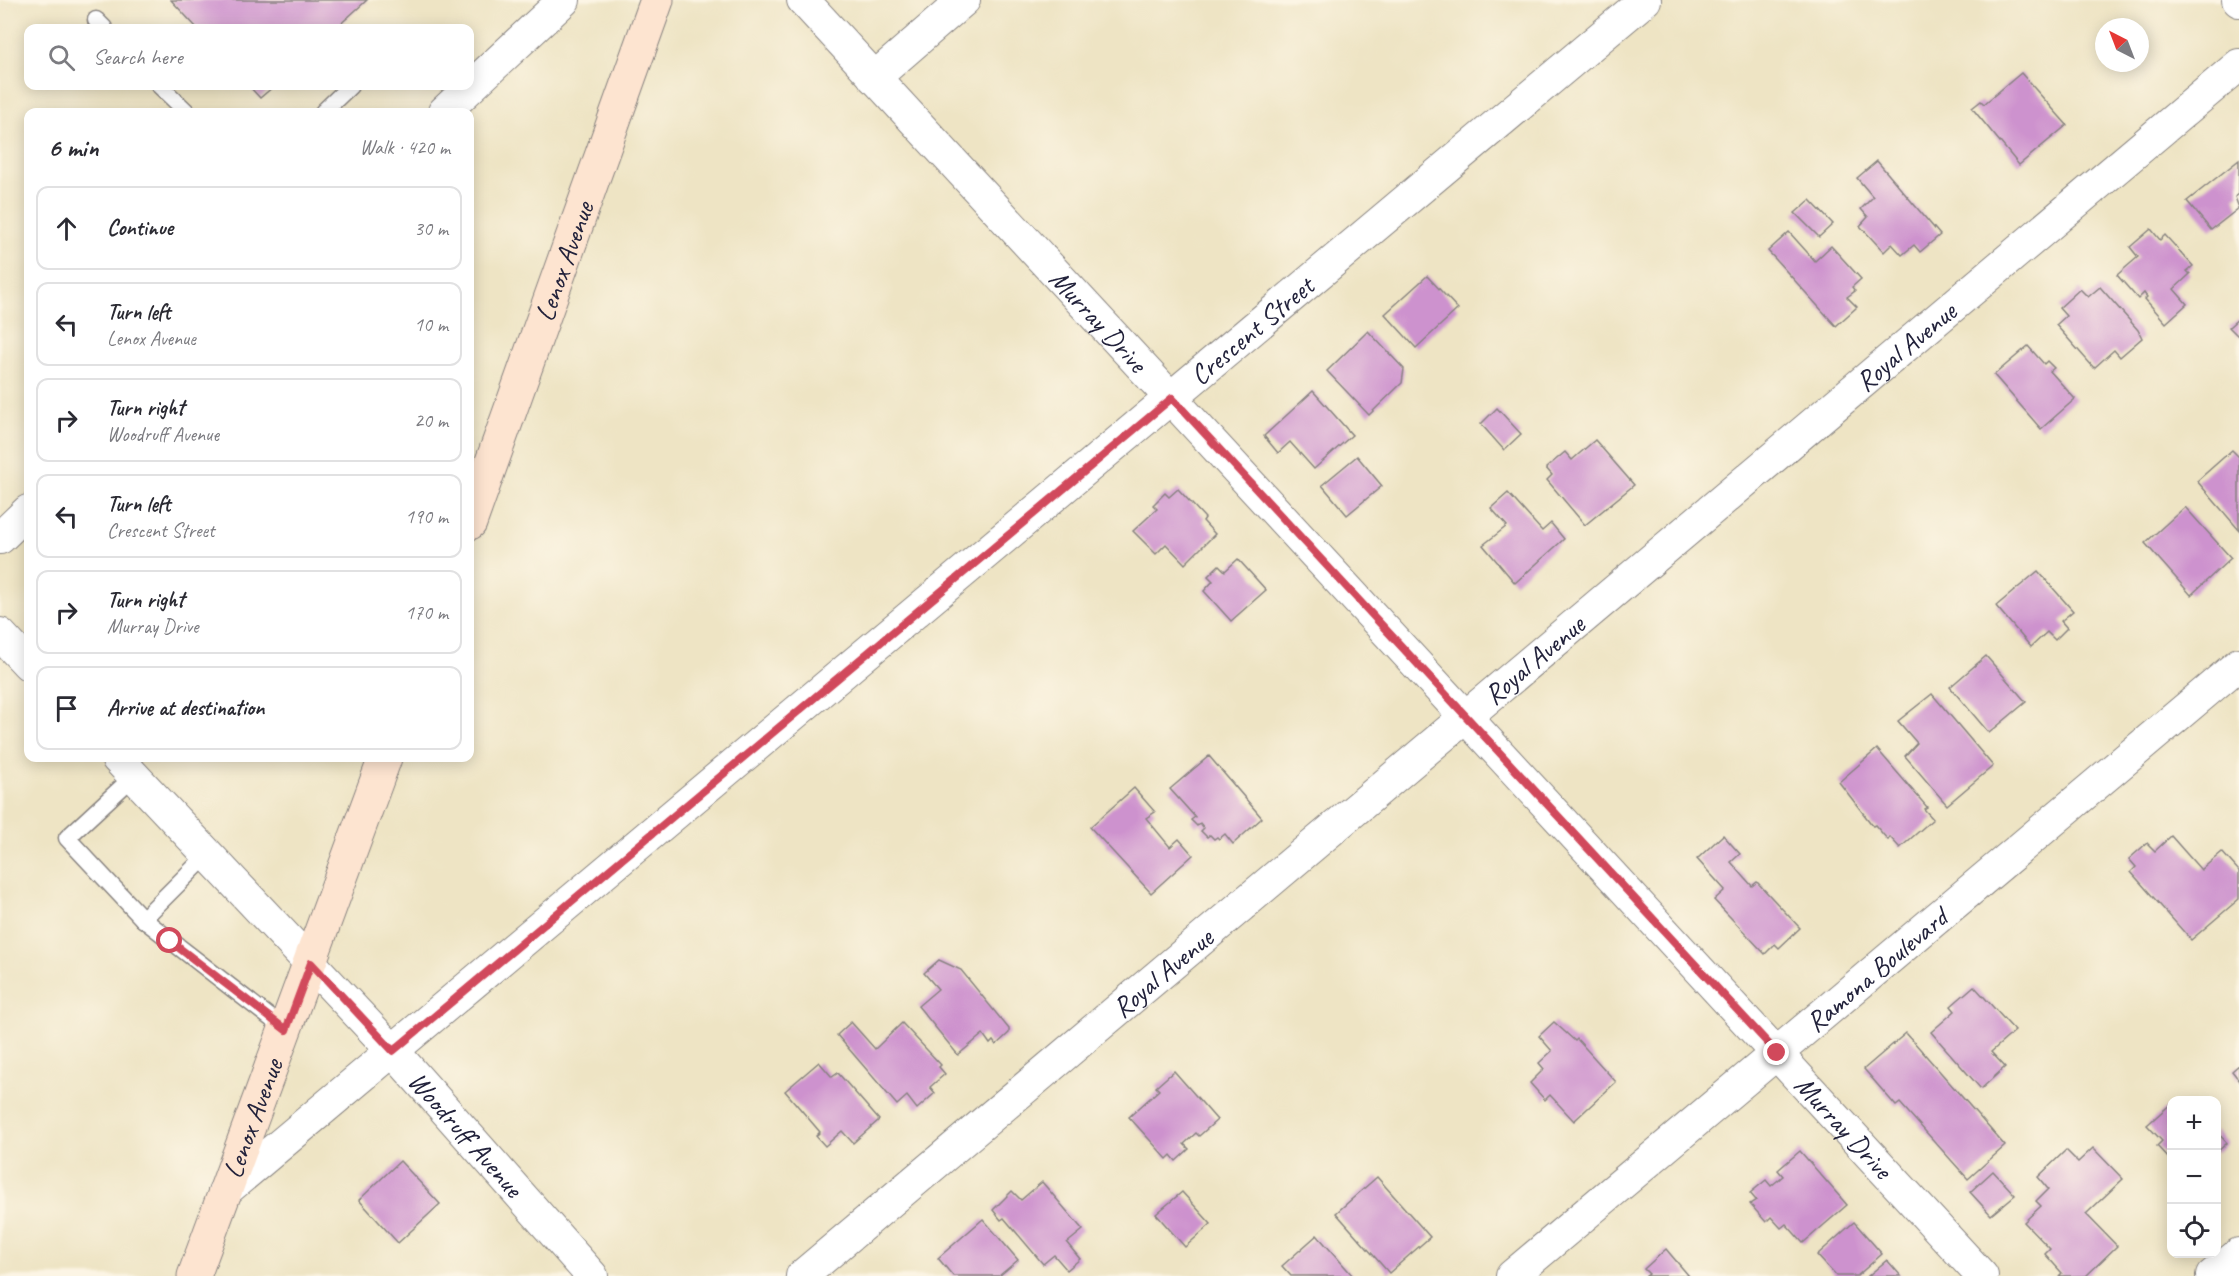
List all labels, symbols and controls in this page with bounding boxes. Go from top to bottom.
north arrow [2095,18,2149,72]
search box [24,24,474,90]
icon: search [45,41,78,74]
text: Search here [93,43,183,71]
text: 6 min [48,131,98,164]
text: Walk · 420 m [360,135,450,160]
street label: Lenox Avenue [526,195,602,326]
icon: ahead [50,212,83,245]
text: Continue [107,214,173,242]
text: 30 m [414,216,448,241]
street label: Murray Drive [1043,261,1157,381]
street label: Crescent Street [1182,267,1322,392]
street label: Royal Avenue [1848,293,1964,398]
text: Turn left [107,298,171,326]
icon: left [50,308,83,341]
text: 10 m [414,312,448,337]
text: Lenox Avenue [107,326,196,351]
text: Turn right [107,394,184,422]
icon: right [50,404,83,437]
text: 20 m [414,408,448,433]
text: Woodruff Avenue [107,422,219,447]
text: Turn left [107,490,171,518]
icon: left [50,500,83,533]
text: 190 m [405,504,448,529]
text: Crescent Street [107,518,215,543]
text: Turn right [107,586,184,614]
icon: right [50,596,83,629]
text: 170 m [405,600,448,625]
street label: Royal Avenue [1476,606,1593,712]
text: Murray Drive [107,614,199,639]
icon: arrive [50,692,83,725]
text: Arrive at destination [107,694,264,722]
street label: Ramona Boulevard [1798,897,1957,1039]
street label: Royal Avenue [1105,919,1221,1025]
route start [156,927,182,953]
route end [1763,1039,1789,1065]
street label: Lenox Avenue [214,1052,291,1183]
street label: Woodruff Avenue [401,1063,532,1205]
street label: Murray Drive [1788,1068,1902,1187]
map controls [2167,1096,2221,1258]
button: + [2167,1096,2221,1150]
button: − [2167,1150,2221,1204]
button: locate [2167,1204,2221,1258]

